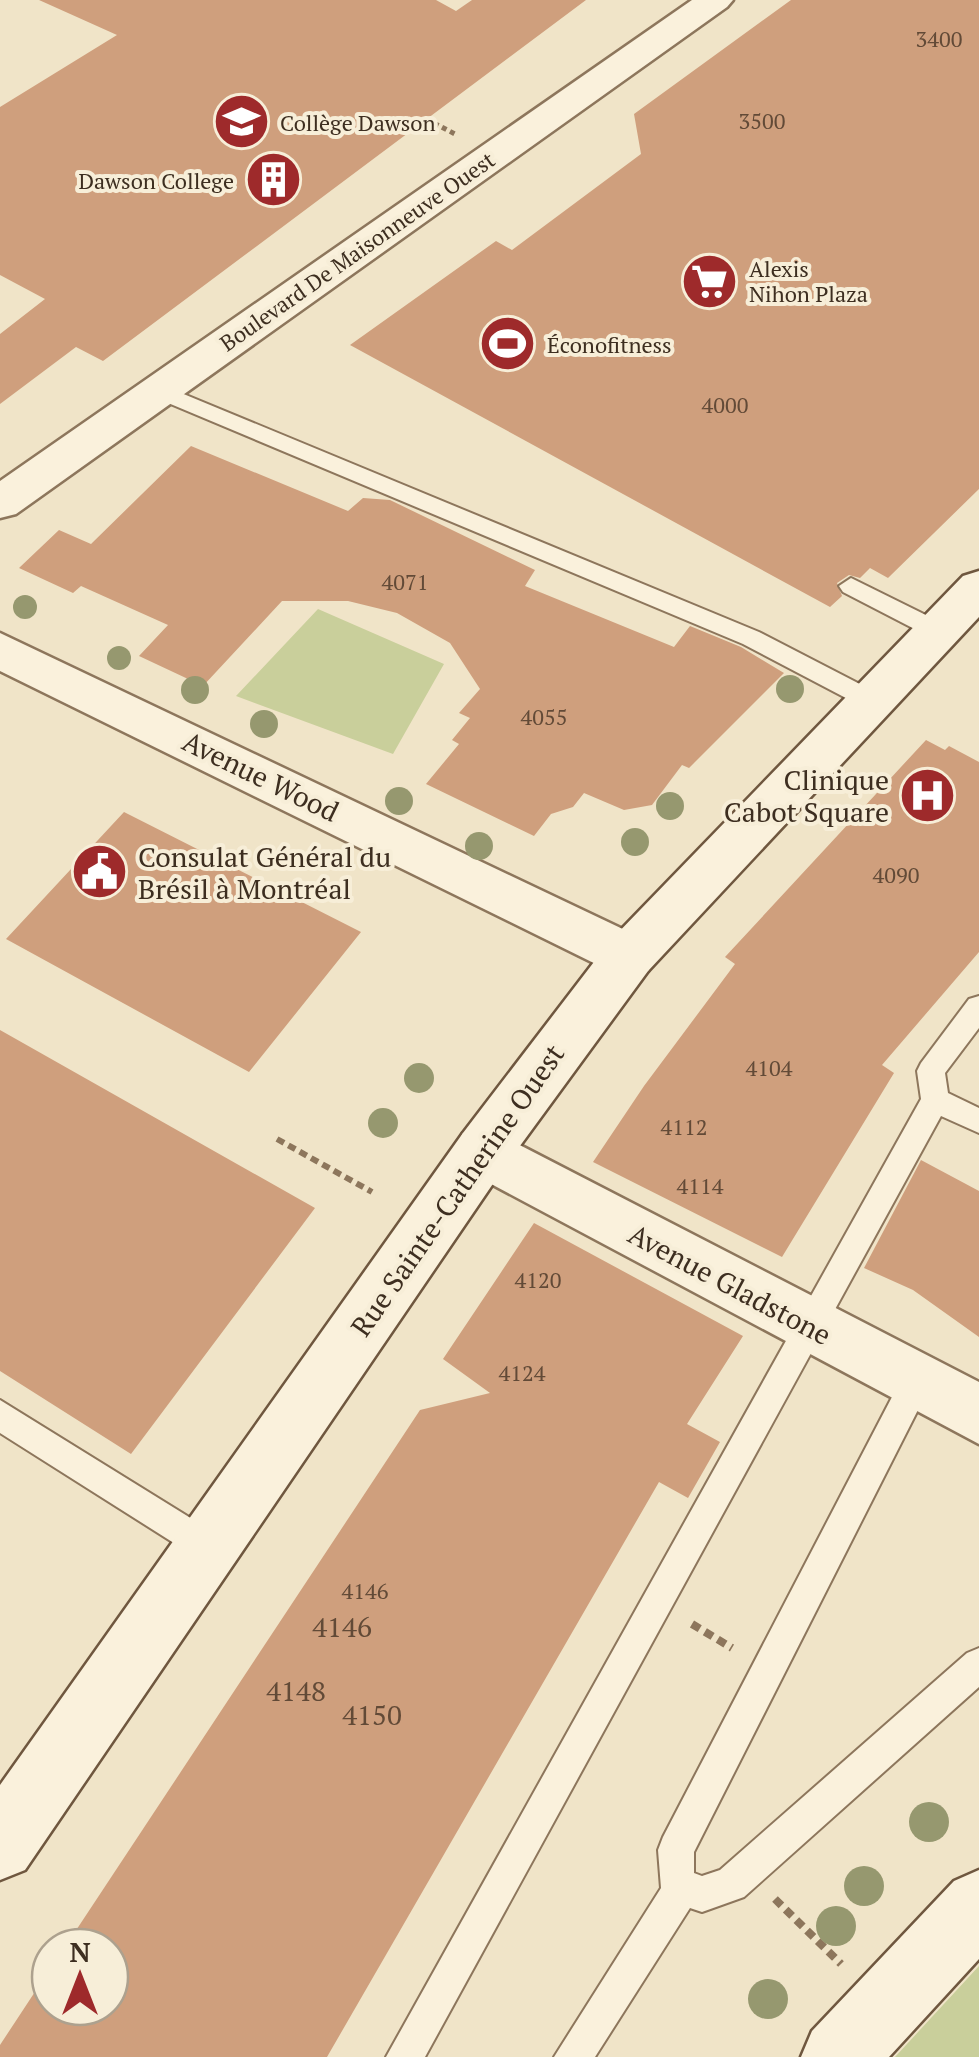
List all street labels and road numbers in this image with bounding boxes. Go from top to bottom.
street label: Boulevard De Maisonneuve Ouest [214,145,500,357]
street label: Avenue Wood [177,722,345,830]
street label: Rue Sainte-Catherine Ouest [342,1036,572,1343]
street label: Avenue Gladstone [622,1215,838,1353]

